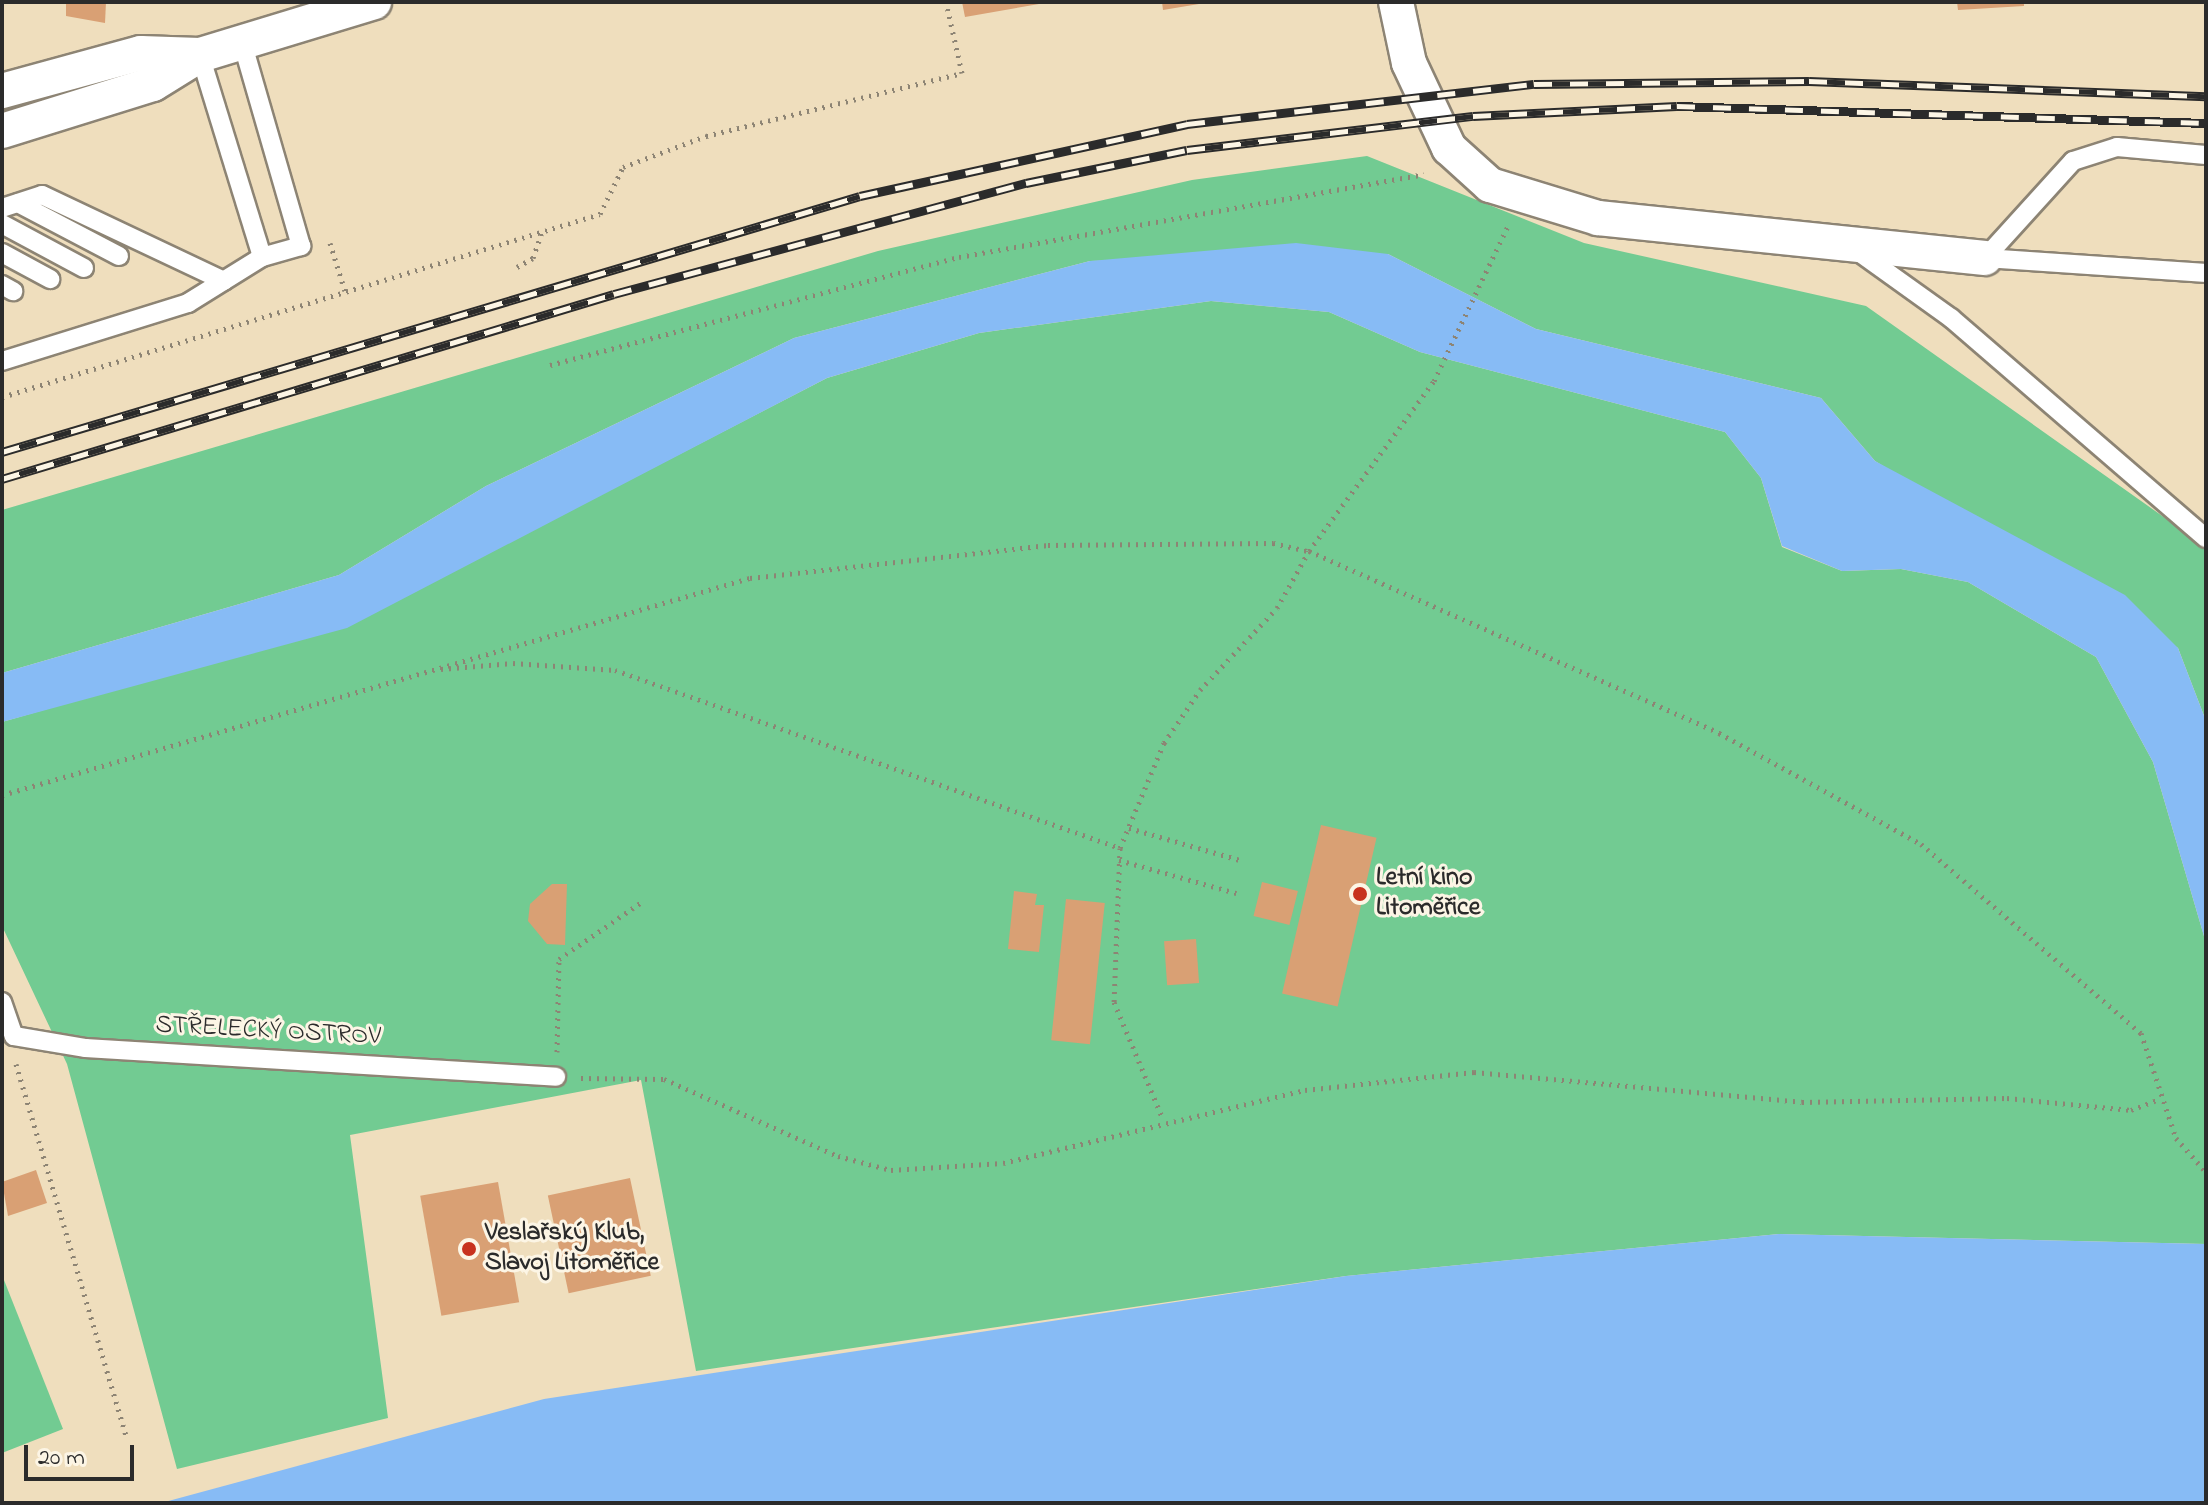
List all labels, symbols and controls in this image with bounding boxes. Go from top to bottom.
place label: Letní kino Litoměřice [1376,863,1480,924]
marker: Letní kino Litoměřice [1351,885,1369,903]
street label: STŘELECKÝ OSTROV [155,1011,381,1053]
place label: Veslařský Klub, Slavoj Litoměřice [485,1218,659,1280]
marker: Veslařský Klub, Slavoj Litoměřice [460,1240,478,1258]
scale bar [28,1429,138,1479]
text: 20 m [38,1441,85,1476]

